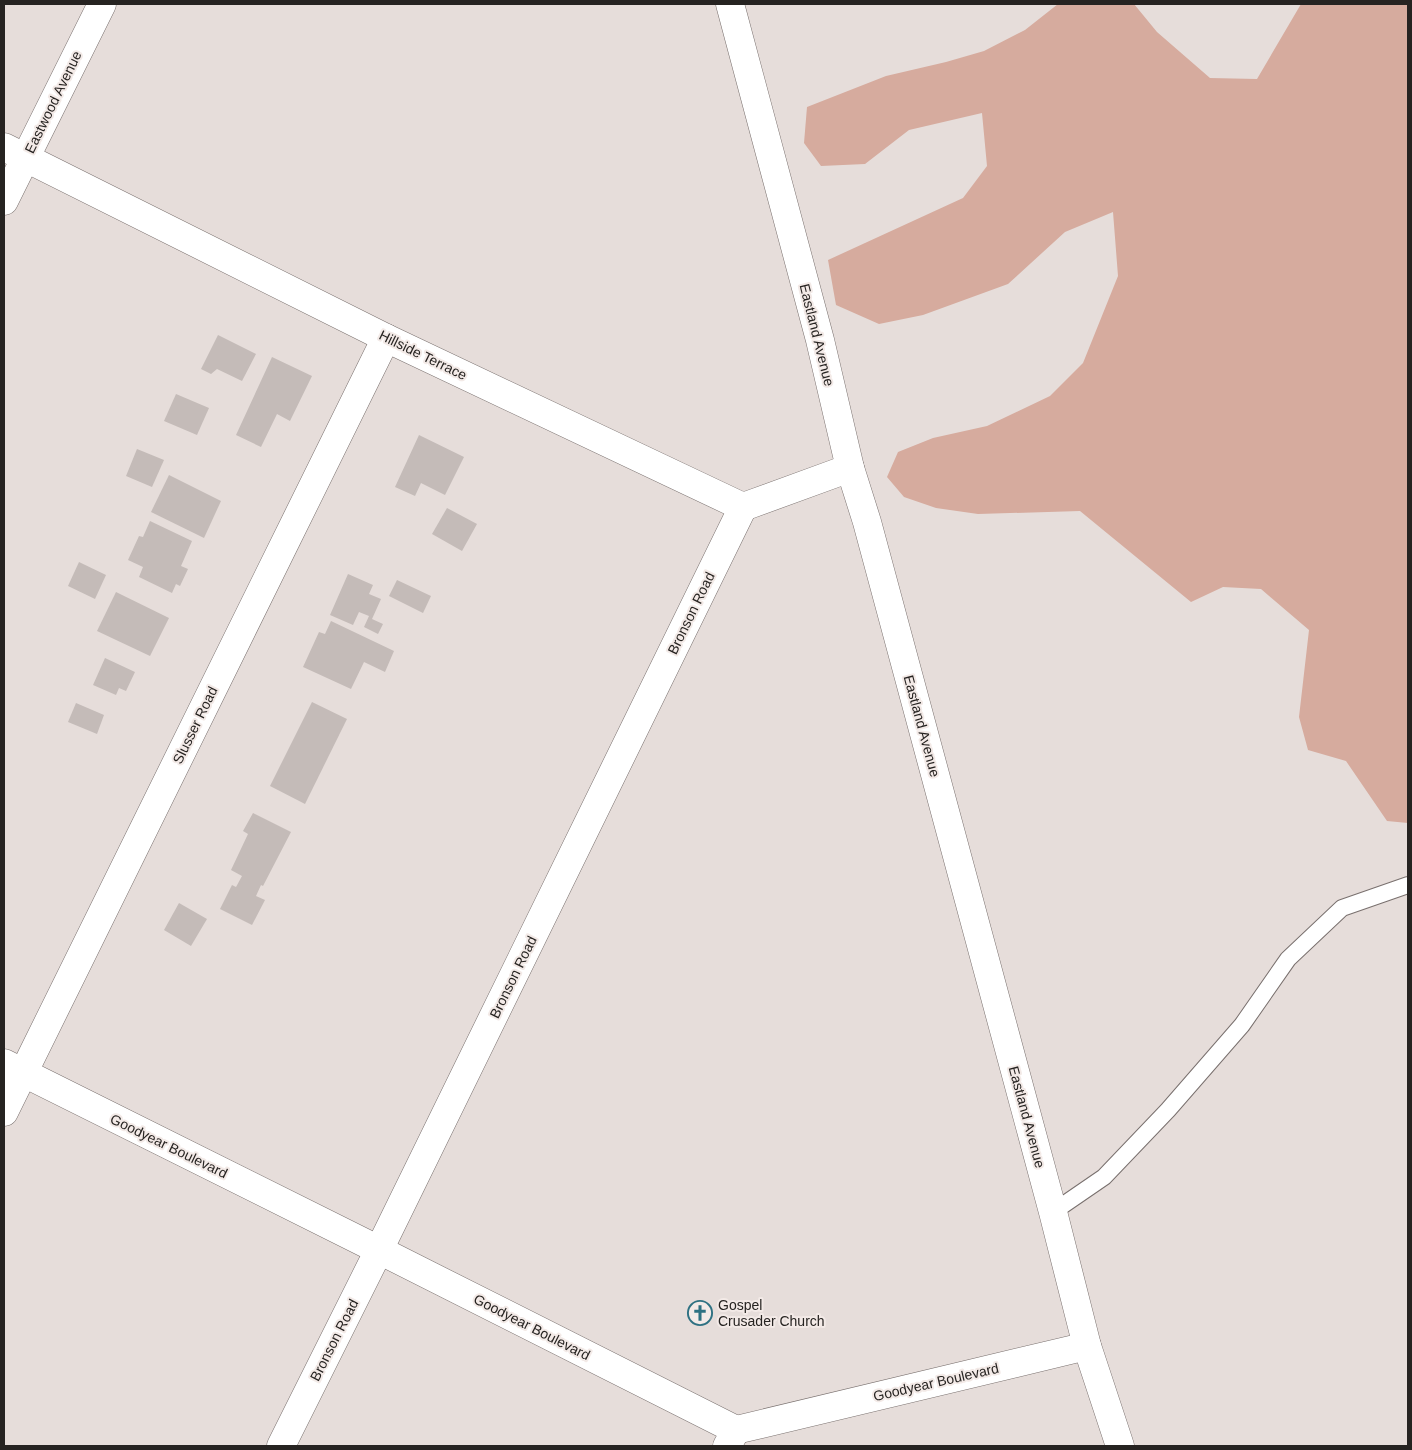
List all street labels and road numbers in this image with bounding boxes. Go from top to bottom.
street label: Eastwood Avenue [21,48,85,156]
street label: Eastland Avenue [797,282,837,388]
street label: Hillside Terrace [377,327,470,383]
street label: Bronson Road [664,569,718,657]
street label: Eastland Avenue [901,673,943,779]
street label: Slusser Road [169,684,221,766]
street label: Bronson Road [486,933,540,1021]
street label: Eastland Avenue [1006,1064,1048,1170]
street label: Goodyear Boulevard [108,1111,230,1181]
street label: Goodyear Boulevard [471,1291,593,1363]
street label: Bronson Road [307,1296,361,1384]
street label: Goodyear Boulevard [872,1360,1000,1404]

